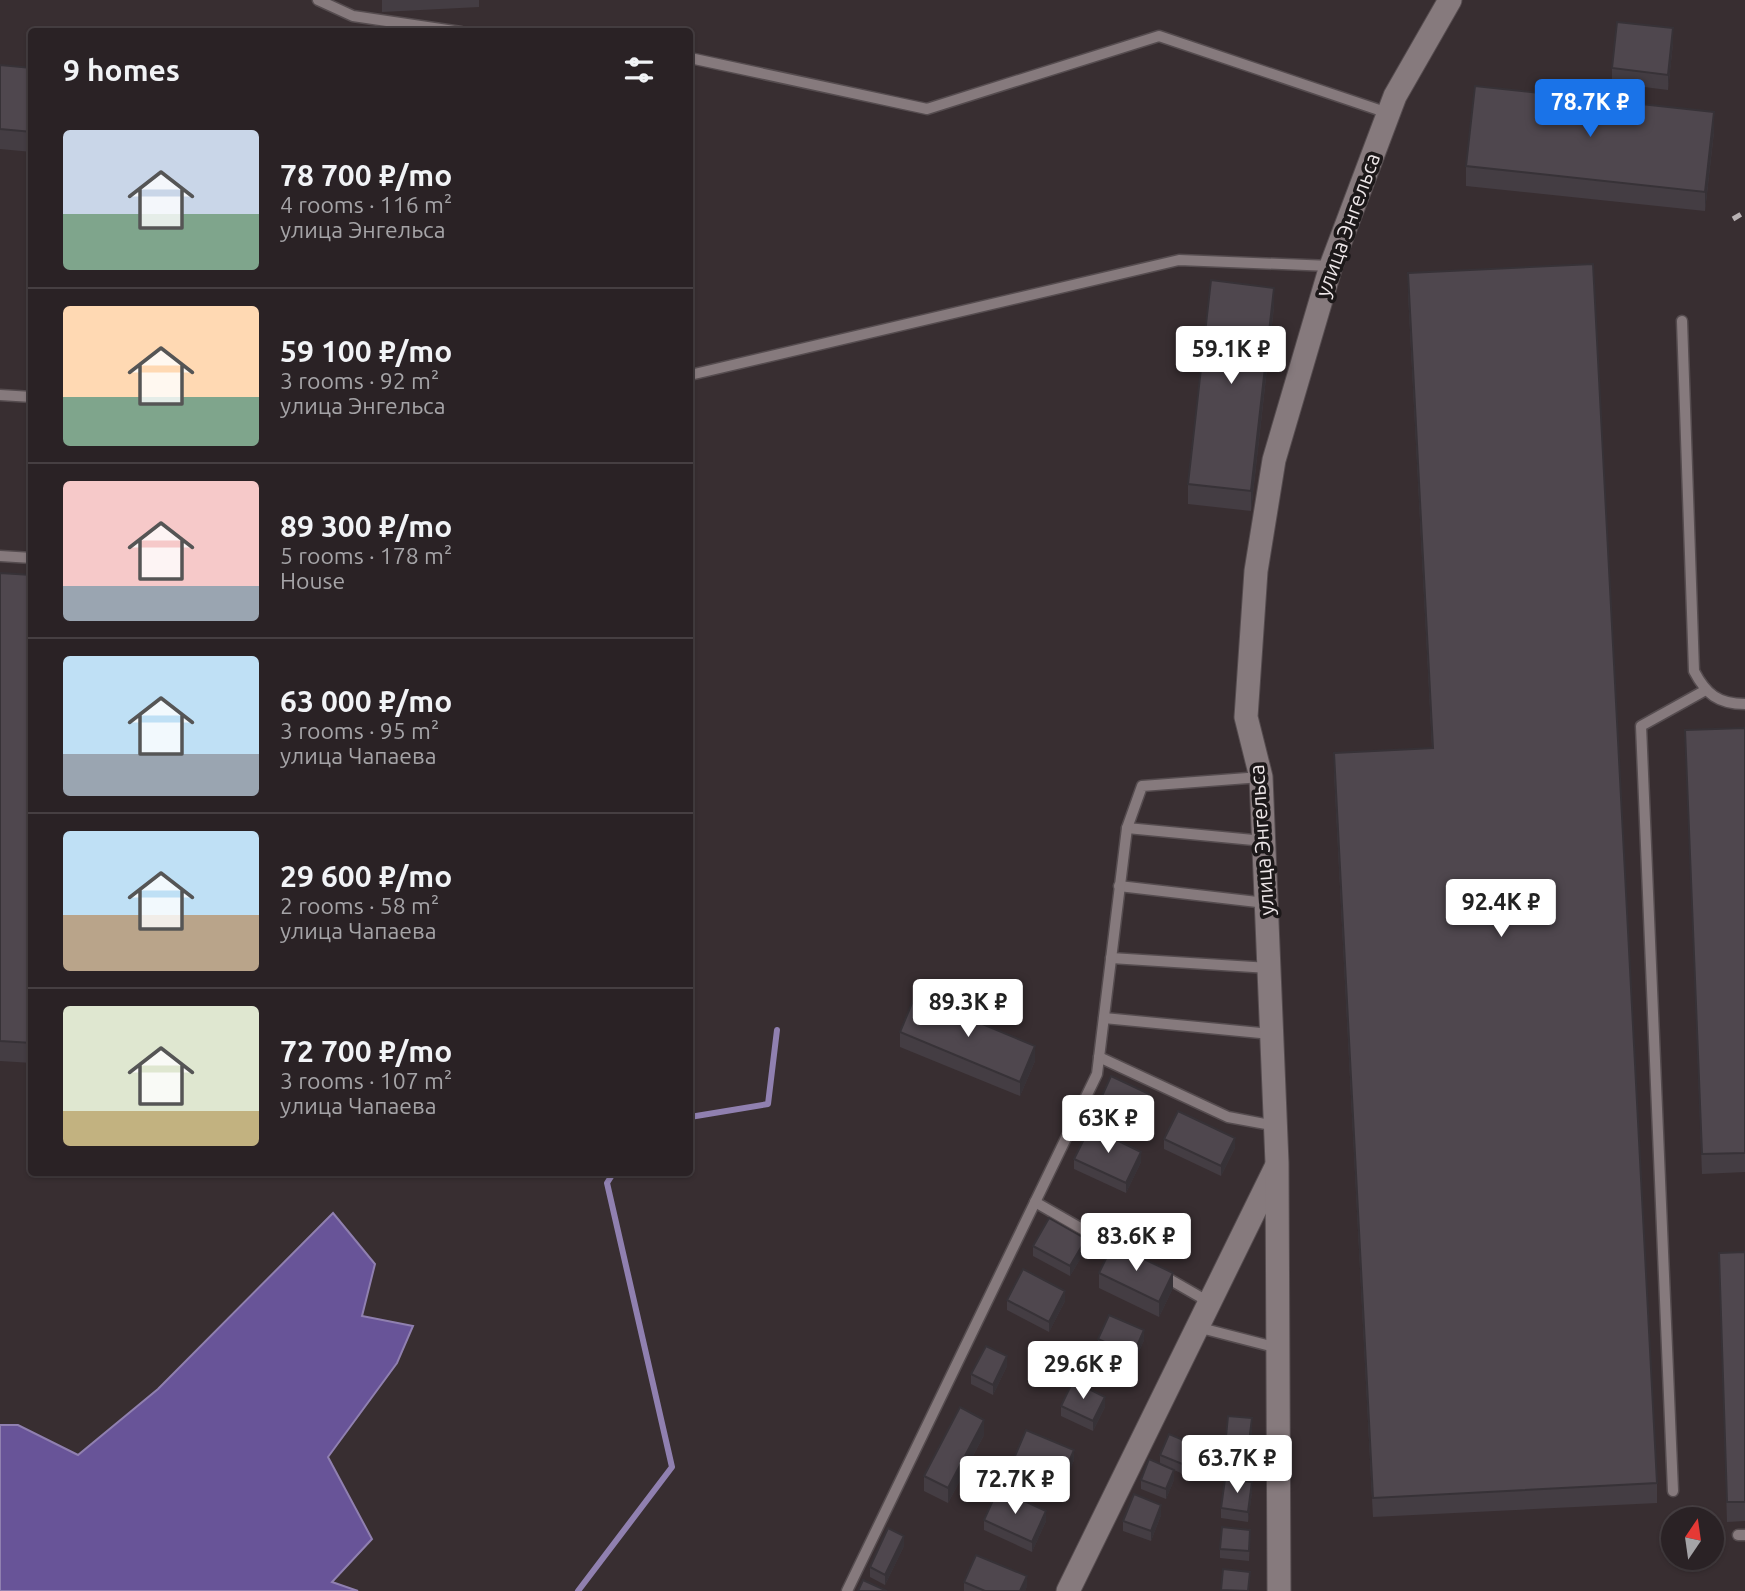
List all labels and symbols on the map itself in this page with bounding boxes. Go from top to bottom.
pin: 78.7K ₽ [1525,80,1655,139]
street label: улица Энгельса [1310,150,1384,300]
pin: 59.1K ₽ [1166,326,1296,386]
street label: улица Энгельса [1244,764,1278,916]
pin: 92.4K ₽ [1436,880,1566,939]
pin: 89.3K ₽ [903,979,1033,1039]
pin: 63K ₽ [1059,1096,1157,1155]
pin: 83.6K ₽ [1071,1214,1201,1273]
pin: 29.6K ₽ [1018,1342,1148,1401]
pin: 63.7K ₽ [1172,1436,1302,1495]
pin: 72.7K ₽ [950,1456,1080,1516]
north arrow [1661,1507,1724,1570]

